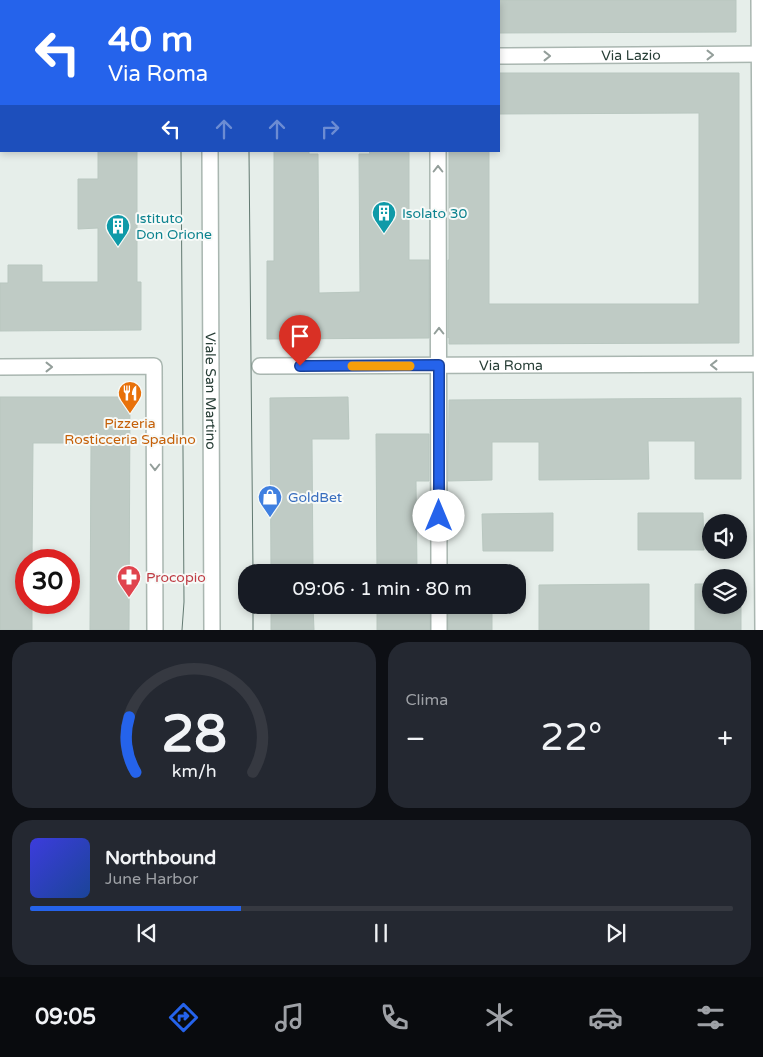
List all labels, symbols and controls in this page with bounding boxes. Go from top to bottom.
text: 40 m [108,19,193,61]
icon: left [25,20,90,85]
street label: Via Lazio [601,47,661,64]
one-way arrow [544,50,552,61]
one-way arrow [706,50,714,60]
text: Via Roma [108,61,208,87]
icon: left [157,115,185,143]
icon: ahead [210,115,238,143]
icon: ahead [263,115,291,143]
icon: right [316,115,344,143]
one-way arrow [433,165,443,172]
building icon: Isolato 30 [371,200,397,234]
place label: Isolato 30 [402,205,467,222]
place label: Istituto Don Orione [136,210,212,243]
building icon: Istituto Don Orione [105,213,131,247]
pin [279,315,321,366]
icon: arrive [286,322,314,350]
one-way arrow [434,327,444,335]
street label: Viale San Martino [202,332,219,450]
street label: Via Roma [479,357,543,374]
one-way arrow [710,360,718,370]
one-way arrow [45,362,53,372]
restaurant icon: Pizzeria Rosticceria Spadino [117,380,143,414]
place label: Pizzeria Rosticceria Spadino [64,415,196,448]
one-way arrow [150,464,160,472]
shop icon: GoldBet [257,484,283,518]
place label: GoldBet [288,489,343,506]
position arrow [412,489,464,541]
map controls [702,514,747,614]
button: sound [702,514,747,559]
speed limit sign: 30 [15,549,80,614]
pharmacy icon: Procopio [116,564,142,598]
place label: Procopio [146,569,206,586]
button: layers [702,569,747,614]
text: 09:06 · 1 min · 80 m [292,578,472,600]
text: Clima [406,690,448,710]
text: 28 [161,703,226,766]
text: 22° [540,715,602,761]
text: − [406,722,425,756]
text: + [717,722,733,756]
text: km/h [171,761,216,782]
text: Northbound [105,847,216,869]
text: June Harbor [105,869,198,889]
icon: previous [133,919,161,947]
icon: pause [367,919,395,947]
icon: next [602,919,630,947]
icon: directions [166,1000,201,1035]
icon: music [272,1000,307,1035]
icon: phone [377,1000,412,1035]
icon: climate [482,1000,517,1035]
icon: car [588,1000,623,1035]
icon: filters [693,1000,728,1035]
text: 09:05 [35,1004,96,1030]

